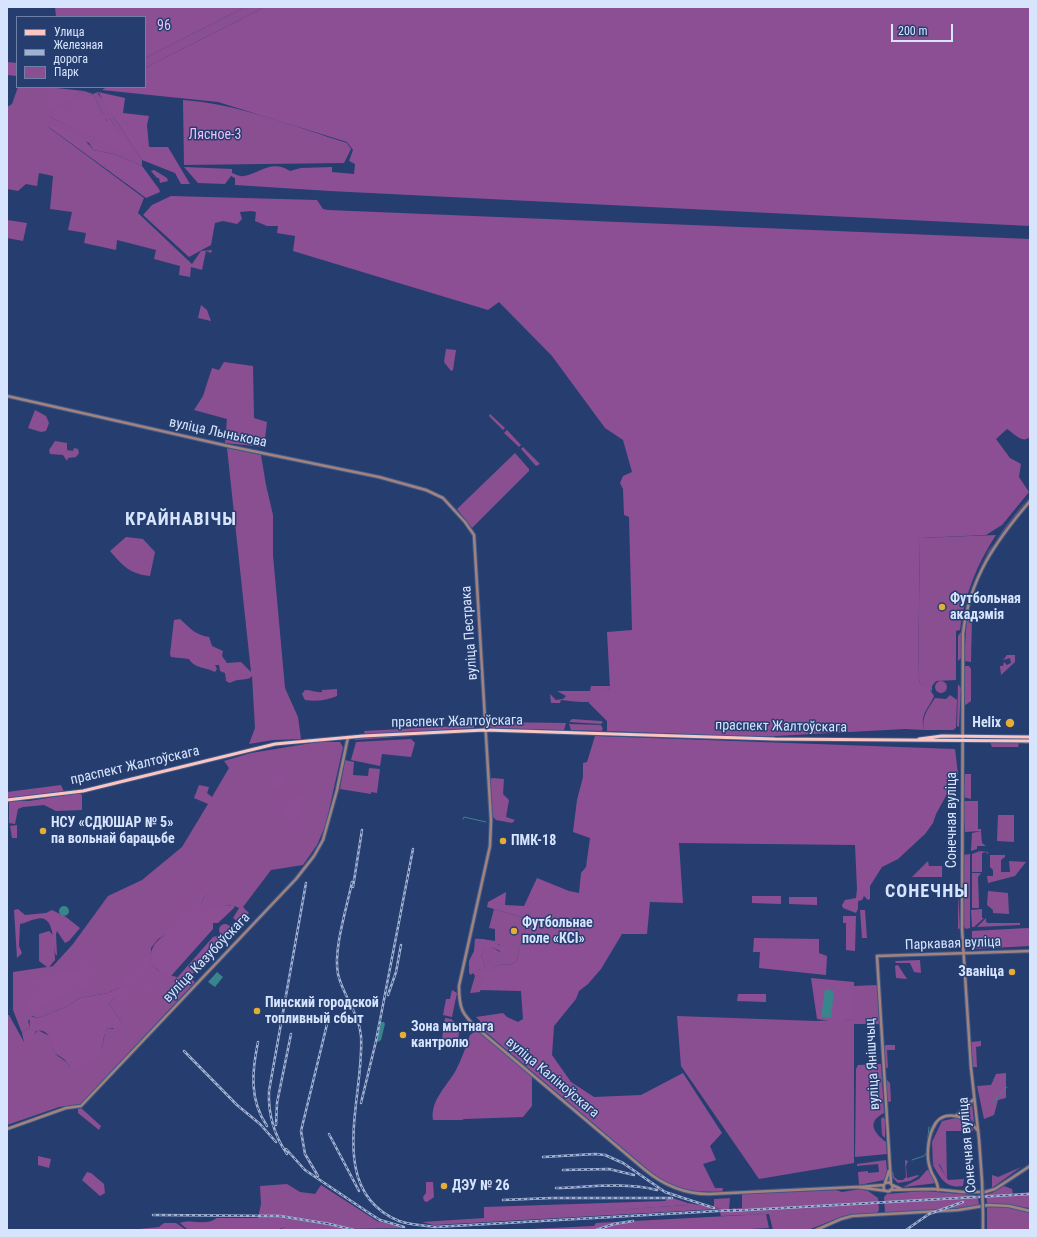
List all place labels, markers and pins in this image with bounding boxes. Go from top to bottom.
place label: Футбольная акадэмія [950,591,1021,624]
marker: Футбольная акадэмія [937,602,947,612]
place label: Helix [972,715,1001,731]
marker: Helix [1004,717,1016,729]
place label: НСУ «СДЮШАР № 5» па вольнай барацьбе [51,815,175,848]
marker: НСУ «СДЮШАР № 5» па вольнай барацьбе [38,826,48,836]
place label: ПМК-18 [511,833,556,849]
marker: ПМК-18 [498,836,508,846]
place label: Футбольнае поле «КСІ» [522,915,593,948]
marker: Футбольнае поле «КСІ» [509,926,519,936]
place label: Званіца [958,964,1004,980]
marker: Званіца [1007,967,1017,977]
place label: Пинский городской топливный сбыт [265,995,379,1028]
marker: Пинский городской топливный сбыт [252,1006,262,1016]
place label: Зона мытнага кантролю [411,1019,494,1052]
marker: Зона мытнага кантролю [398,1030,408,1040]
place label: ДЭУ № 26 [452,1178,509,1194]
marker: ДЭУ № 26 [439,1181,449,1191]

